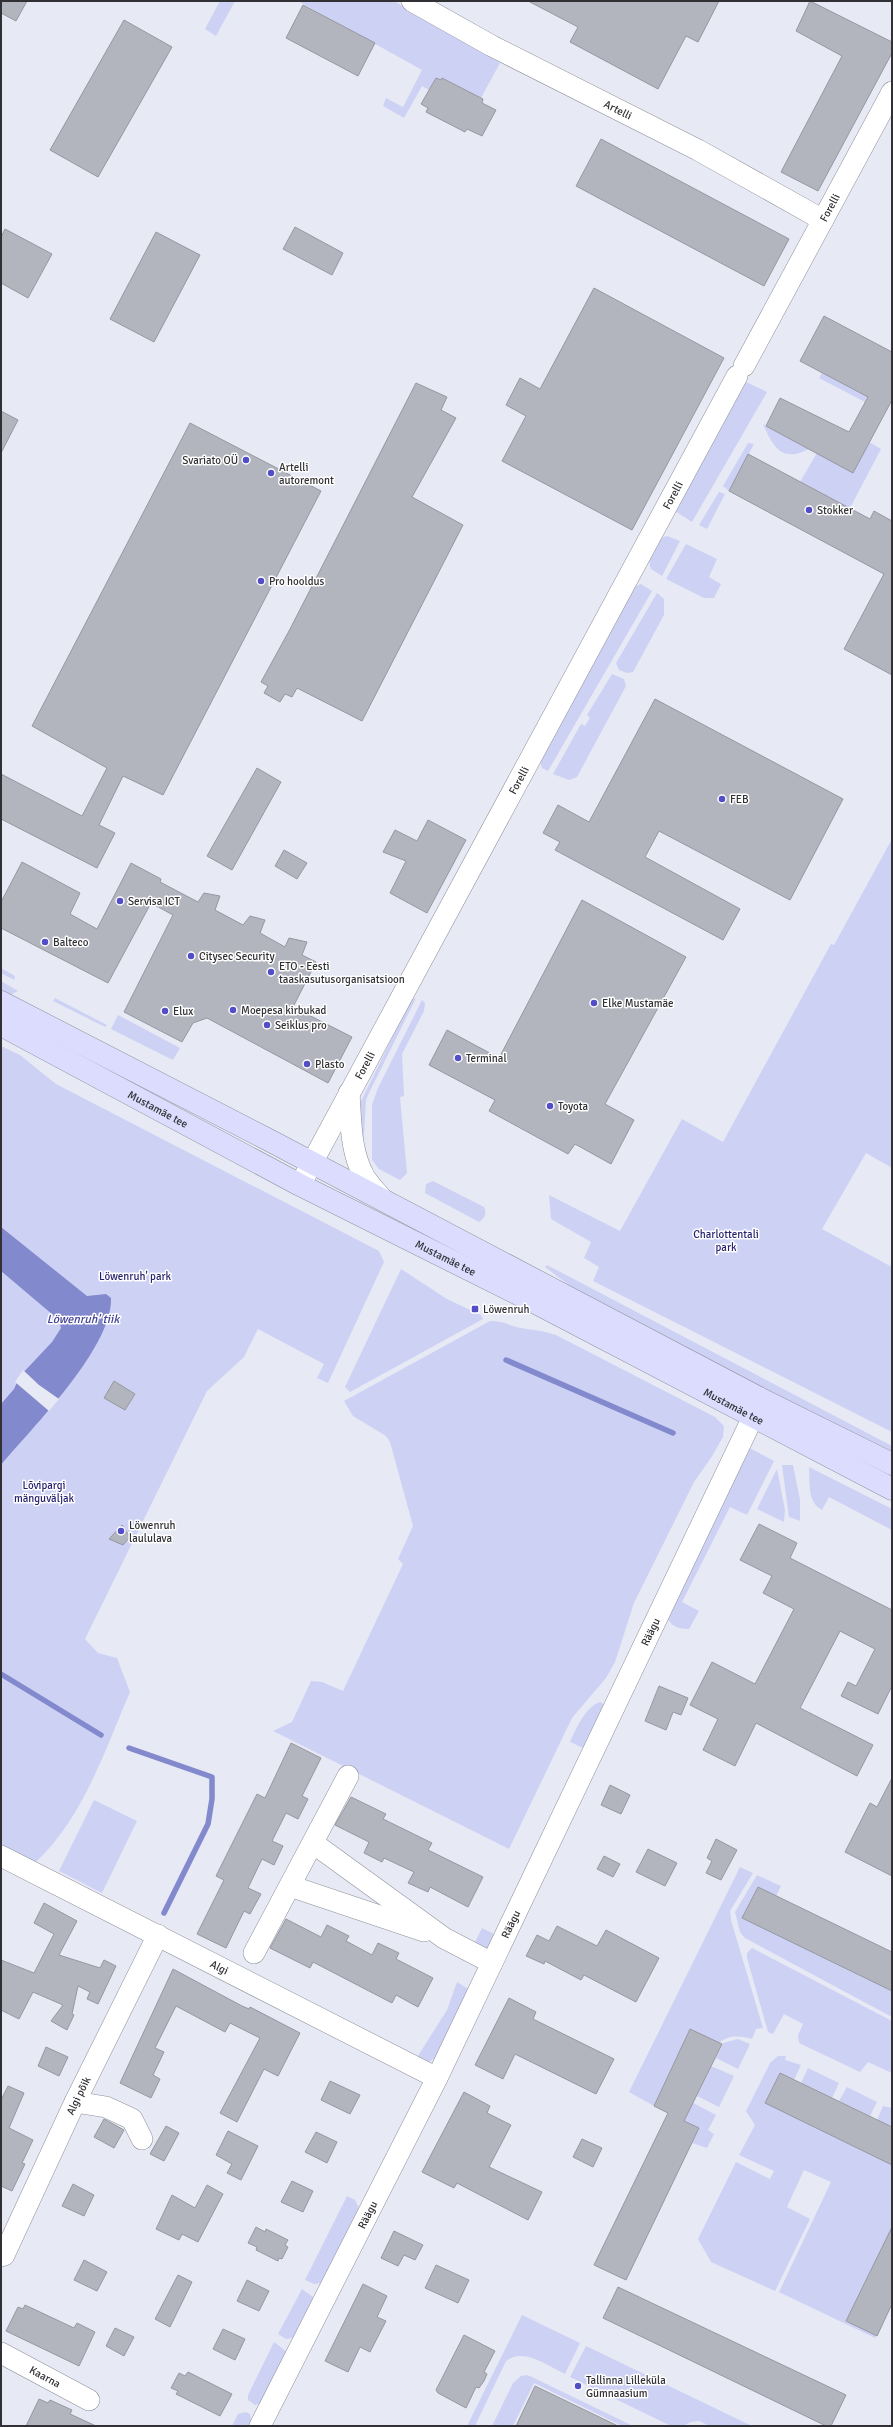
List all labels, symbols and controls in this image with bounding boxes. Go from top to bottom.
street label: Artelli [602,98,634,123]
street label: Forelli [817,192,843,224]
place label: Svariato OÜ [182,453,238,467]
marker: Svariato OÜ [241,455,251,465]
place label: Artelli autoremont [279,461,334,487]
marker: Artelli autoremont [266,468,276,478]
street label: Forelli [660,479,686,512]
place label: Stokker [817,504,853,517]
marker: Stokker [804,505,814,515]
place label: Pro hooldus [269,575,324,588]
marker: Pro hooldus [256,576,266,586]
street label: Forelli [506,764,532,797]
place label: FEB [730,793,749,806]
marker: FEB [717,794,727,804]
place label: Servisa ICT [128,895,181,908]
marker: Servisa ICT [115,896,125,906]
place label: Balteco [53,936,89,949]
marker: Balteco [40,937,50,947]
place label: Citysec Security [199,950,275,963]
marker: Citysec Security [186,951,196,961]
place label: ETO - Eesti taaskasutusorganisatsioon [279,960,405,986]
marker: ETO - Eesti taaskasutusorganisatsioon [266,967,276,977]
place label: Elke Mustamäe [602,997,674,1010]
marker: Elke Mustamäe [589,998,599,1008]
place label: Moepesa kirbukad [241,1004,327,1017]
place label: Elux [173,1005,193,1018]
marker: Moepesa kirbukad [228,1005,238,1015]
marker: Elux [160,1006,170,1016]
place label: Seiklus pro [275,1019,327,1032]
marker: Seiklus pro [262,1020,272,1030]
street label: Forelli [352,1049,378,1082]
place label: Terminal [466,1052,507,1065]
marker: Terminal [453,1053,463,1063]
place label: Plasto [315,1058,345,1071]
marker: Plasto [302,1059,312,1069]
street label: Mustamäe tee [125,1088,190,1131]
place label: Toyota [558,1100,589,1113]
marker: Toyota [545,1101,555,1111]
park label: Charlottentali park [693,1228,759,1254]
street label: Mustamäe tee [413,1238,478,1279]
park label: Löwenruh' park [99,1270,172,1283]
place label: Löwenruh [483,1303,529,1316]
marker: Löwenruh [470,1304,480,1314]
water label: Löwenruh' tiik [47,1312,120,1327]
street label: Mustamäe tee [701,1386,766,1428]
park label: Lõvipargi mänguväljak [14,1479,75,1505]
place label: Löwenruh laululava [129,1519,175,1545]
marker: Löwenruh laululava [116,1526,126,1536]
street label: Räägu [639,1616,663,1648]
street label: Räägu [499,1908,523,1940]
street label: Algi [208,1958,230,1978]
street label: Algi põik [64,2074,94,2117]
street label: Räägu [355,2199,380,2231]
street label: Kaarna [27,2363,63,2391]
place label: Tallinna Lilleküla Gümnaasium [586,2374,666,2400]
marker: Tallinna Lilleküla Gümnaasium [573,2381,583,2391]

